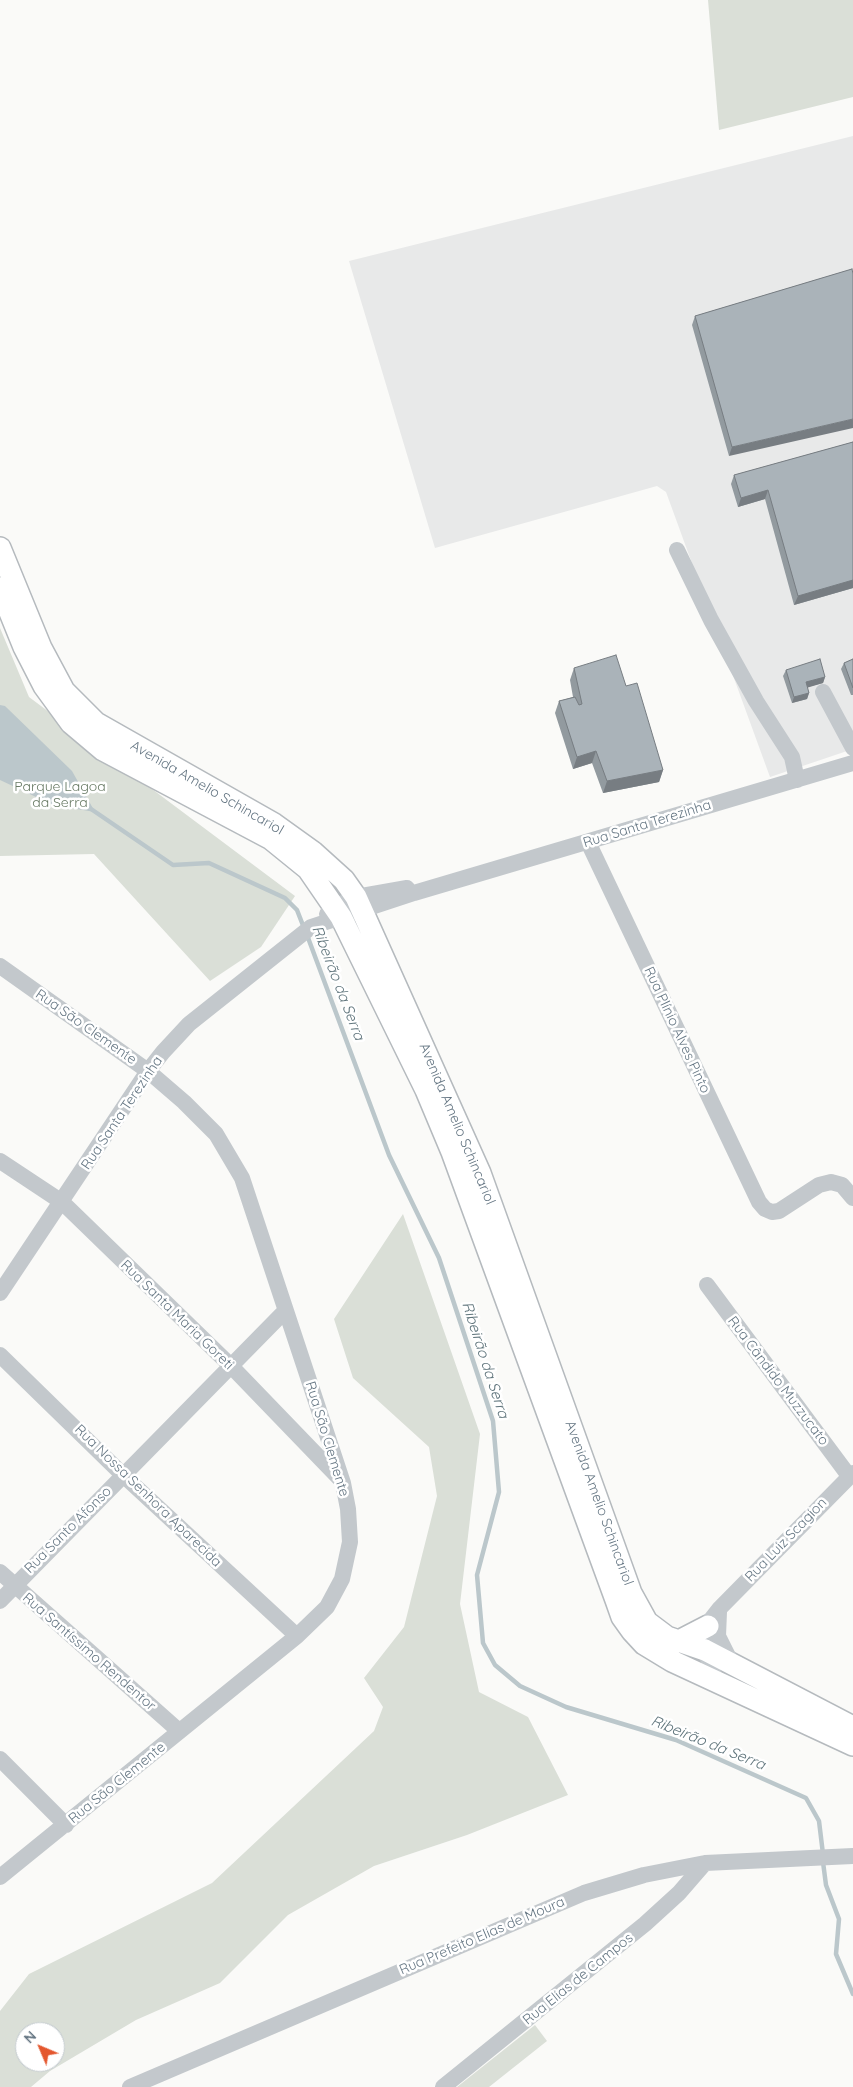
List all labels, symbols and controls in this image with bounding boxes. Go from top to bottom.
street label: Avenida Amelio Schincariol [127,737,287,839]
park label: Parque Lagoa da Serra [14,779,106,812]
street label: Rua Santa Terezinha [581,797,713,851]
water label: Ribeirão da Serra [308,923,368,1043]
street label: Rua Plínio Alves Pinto [640,964,714,1096]
street label: Rua São Clemente [32,986,140,1068]
street label: Avenida Amelio Schincariol [415,1041,499,1207]
street label: Rua Santa Terezinha [78,1053,166,1173]
street label: Rua Santa Maria Goreti [117,1257,237,1373]
water label: Ribeirão da Serra [458,1299,512,1421]
street label: Rua Cândido Muzzucato [724,1313,832,1449]
street label: Rua São Clemente [301,1379,353,1499]
street label: Avenida Amelio Schincariol [561,1418,637,1588]
street label: Rua Nossa Senhora Aparecida [71,1421,225,1571]
street label: Rua Santo Afonso [21,1483,115,1577]
street label: Rua Luiz Scagion [742,1494,830,1586]
street label: Rua Santíssimo Rendentor [19,1590,159,1714]
water label: Ribeirão da Serra [648,1712,768,1774]
street label: Rua São Clemente [65,1739,169,1827]
street label: Rua Prefeito Elias de Moura [397,1893,567,1979]
street label: Rua Elias de Campos [520,1929,636,2029]
north arrow [15,2022,65,2072]
text: N [20,2027,40,2047]

